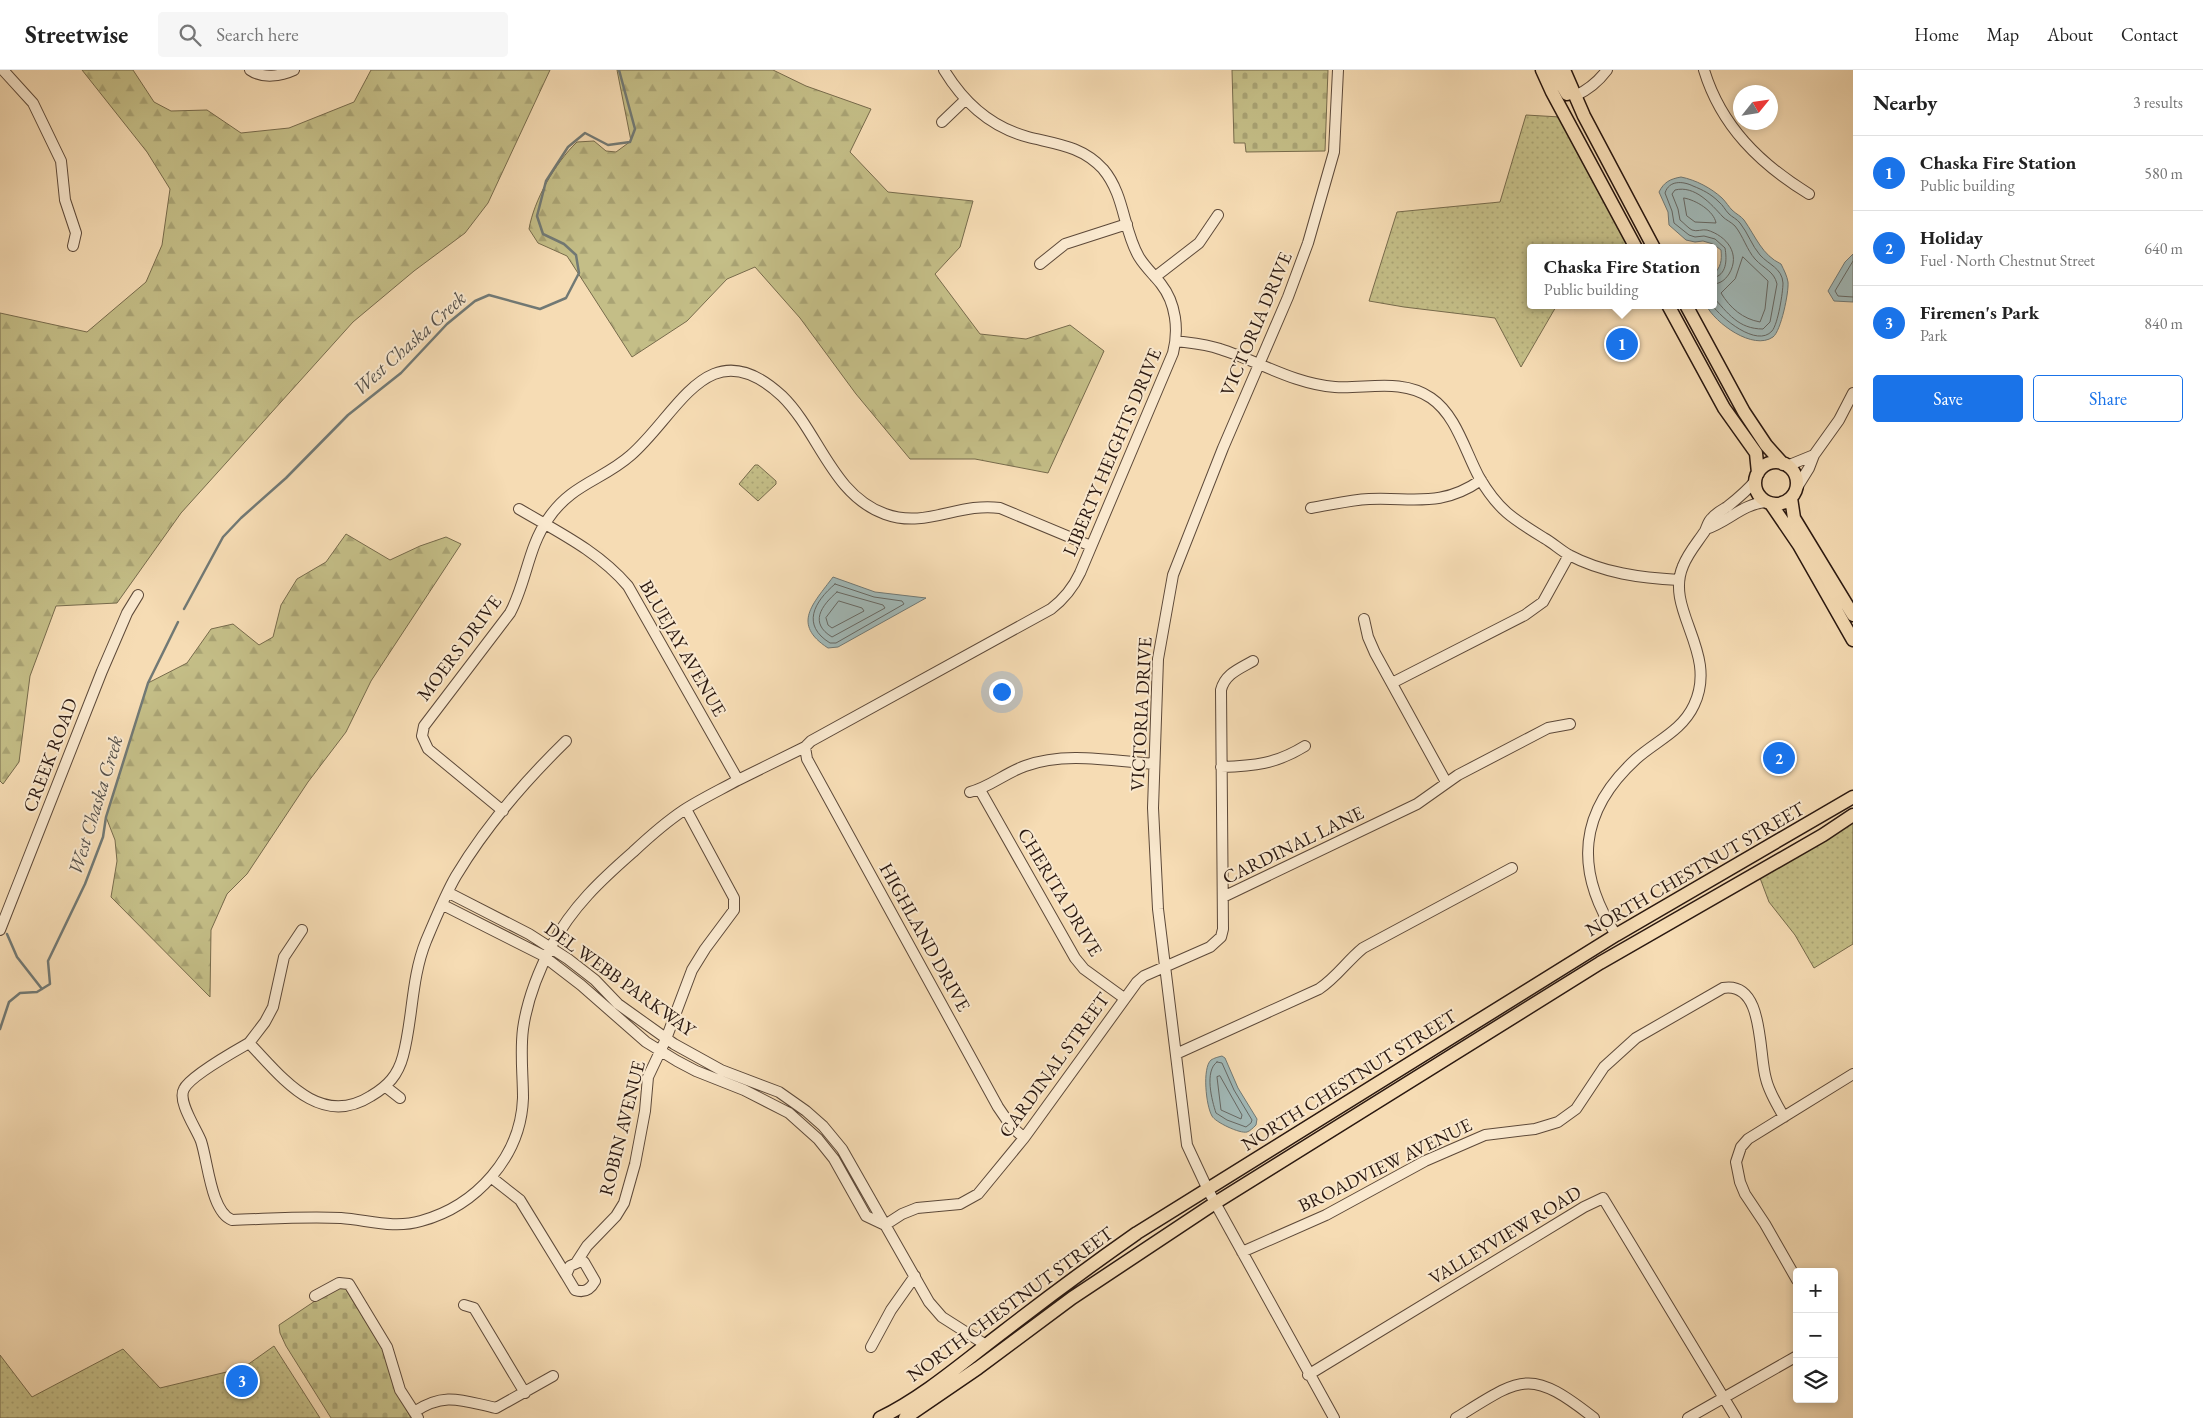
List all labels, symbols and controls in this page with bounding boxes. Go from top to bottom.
search box [158,12,508,57]
text: Streetwise [25,19,128,50]
icon: search [176,21,204,49]
text: Search here [216,22,299,47]
text: Home [1914,23,1959,46]
text: Map [1987,23,2019,46]
text: About [2047,23,2093,46]
text: Contact [2121,23,2178,46]
north arrow [1733,85,1778,130]
text: Nearby [1873,89,1937,116]
text: 3 results [2133,92,2183,113]
text: Chaska Fire Station [1920,150,2076,175]
text: 1 [1885,163,1893,184]
text: 580 m [2144,163,2183,184]
text: Public building [1920,175,2015,196]
text: Holiday [1920,225,1983,250]
text: 2 [1885,238,1893,259]
text: 640 m [2144,238,2183,259]
popup [1527,244,1717,309]
street label: VICTORIA DRIVE [1214,248,1298,400]
text: Fuel · North Chestnut Street [1920,250,2095,271]
text: Chaska Fire Station [1544,254,1700,279]
text: Public building [1544,279,1638,300]
water label: West Chaska Creek [347,285,471,401]
text: Firemen's Park [1920,300,2039,325]
text: 3 [1885,313,1893,334]
text: 840 m [2144,313,2183,334]
pin: 1 [1606,325,1638,363]
text: Park [1920,325,1947,346]
street label: LIBERTY HEIGHTS DRIVE [1057,344,1167,560]
button: Save [1873,375,2023,422]
button: Share [2033,375,2183,422]
street label: BLUEJAY AVENUE [634,575,732,721]
street label: MOERS DRIVE [411,590,507,706]
street label: VICTORIA DRIVE [1124,636,1158,792]
your location [989,679,1015,705]
street label: CREEK ROAD [17,694,83,816]
water label: West Chaska Creek [62,732,128,878]
pin: 2 [1763,739,1795,777]
street label: NORTH CHESTNUT STREET [1581,796,1809,942]
street label: CARDINAL LANE [1218,800,1368,890]
street label: CHERITA DRIVE [1012,823,1108,961]
street label: HIGHLAND DRIVE [874,858,976,1016]
street label: DEL WEBB PARKWAY [540,916,701,1043]
street label: CARDINAL STREET [993,987,1115,1142]
street label: NORTH CHESTNUT STREET [1237,1003,1461,1157]
street label: ROBIN AVENUE [593,1058,651,1198]
street label: BROADVIEW AVENUE [1294,1112,1476,1218]
street label: VALLEYVIEW ROAD [1424,1180,1586,1290]
street label: NORTH CHESTNUT STREET [902,1221,1118,1387]
map controls [1793,1268,1838,1403]
button: + [1793,1268,1838,1313]
button: − [1793,1313,1838,1358]
button: layers [1793,1358,1838,1403]
pin: 3 [226,1362,258,1400]

